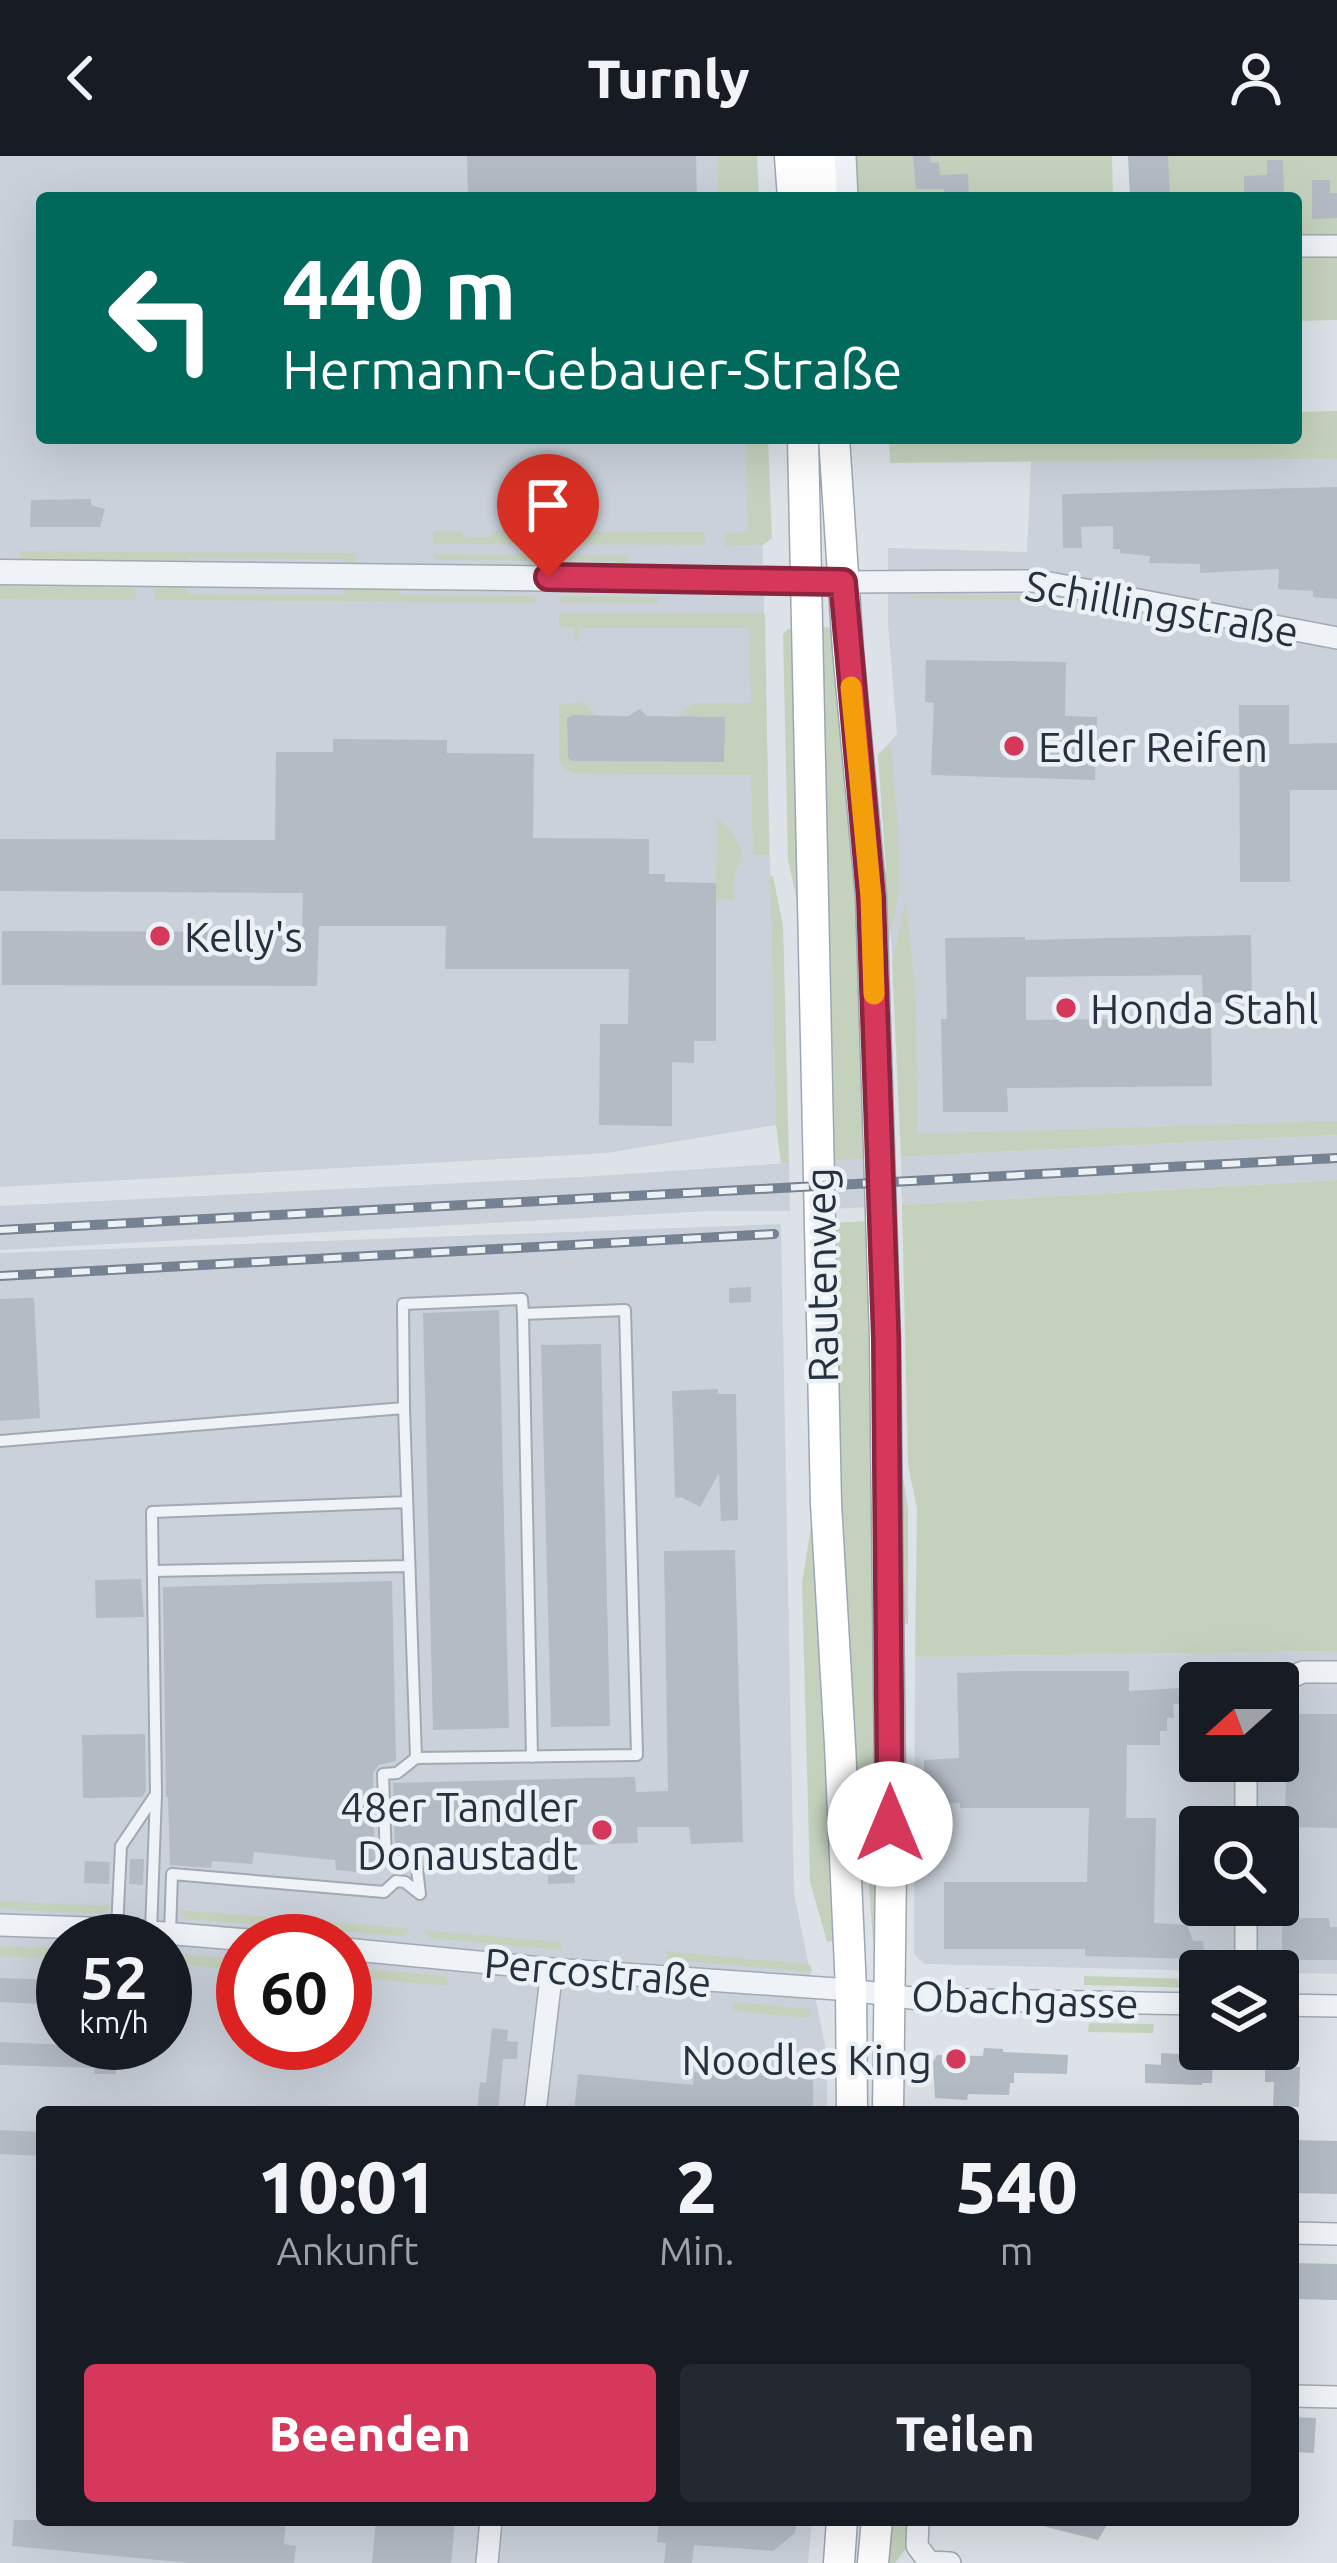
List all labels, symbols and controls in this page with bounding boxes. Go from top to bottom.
icon: back [48,45,114,111]
icon: person [1223,45,1289,111]
text: Turnly [588,48,749,108]
icon: left [84,240,240,396]
text: 440 m [282,241,516,335]
text: Hermann-Gebauer-Straße [282,339,902,399]
pin [497,454,599,577]
icon: arrive [515,472,581,538]
street label: Schillingstraße [1022,561,1302,655]
place label: Edler Reifen [1038,723,1268,770]
marker: Edler Reifen [1001,733,1027,759]
place label: Kelly's [184,913,303,960]
marker: Kelly's [147,923,173,949]
place label: Honda Stahl [1090,985,1319,1032]
marker: Honda Stahl [1053,995,1079,1021]
street label: Rautenweg [796,1167,846,1383]
north arrow [1179,1662,1299,1782]
map controls [1179,1662,1299,2070]
position arrow [827,1761,953,1887]
place label: 48er Tandler Donaustadt [340,1783,578,1878]
button: search [1179,1806,1299,1926]
marker: 48er Tandler Donaustadt [589,1817,615,1843]
speed limit sign: 60 [216,1914,372,2070]
street label: Percostraße [482,1939,714,2005]
text: 52 [80,1943,148,2010]
button: layers [1179,1950,1299,2070]
street label: Obachgasse [910,1972,1140,2026]
text: km/h [79,2005,149,2039]
place label: Noodles King [682,2036,932,2083]
marker: Noodles King [943,2046,969,2072]
text: 10:01 [257,2146,438,2227]
text: 2 [676,2146,717,2227]
text: 540 [956,2146,1078,2227]
text: Ankunft [277,2229,419,2272]
text: Min. [659,2229,734,2272]
text: m [1000,2229,1033,2272]
button: Beenden [84,2364,656,2502]
button: Teilen [680,2364,1251,2502]

